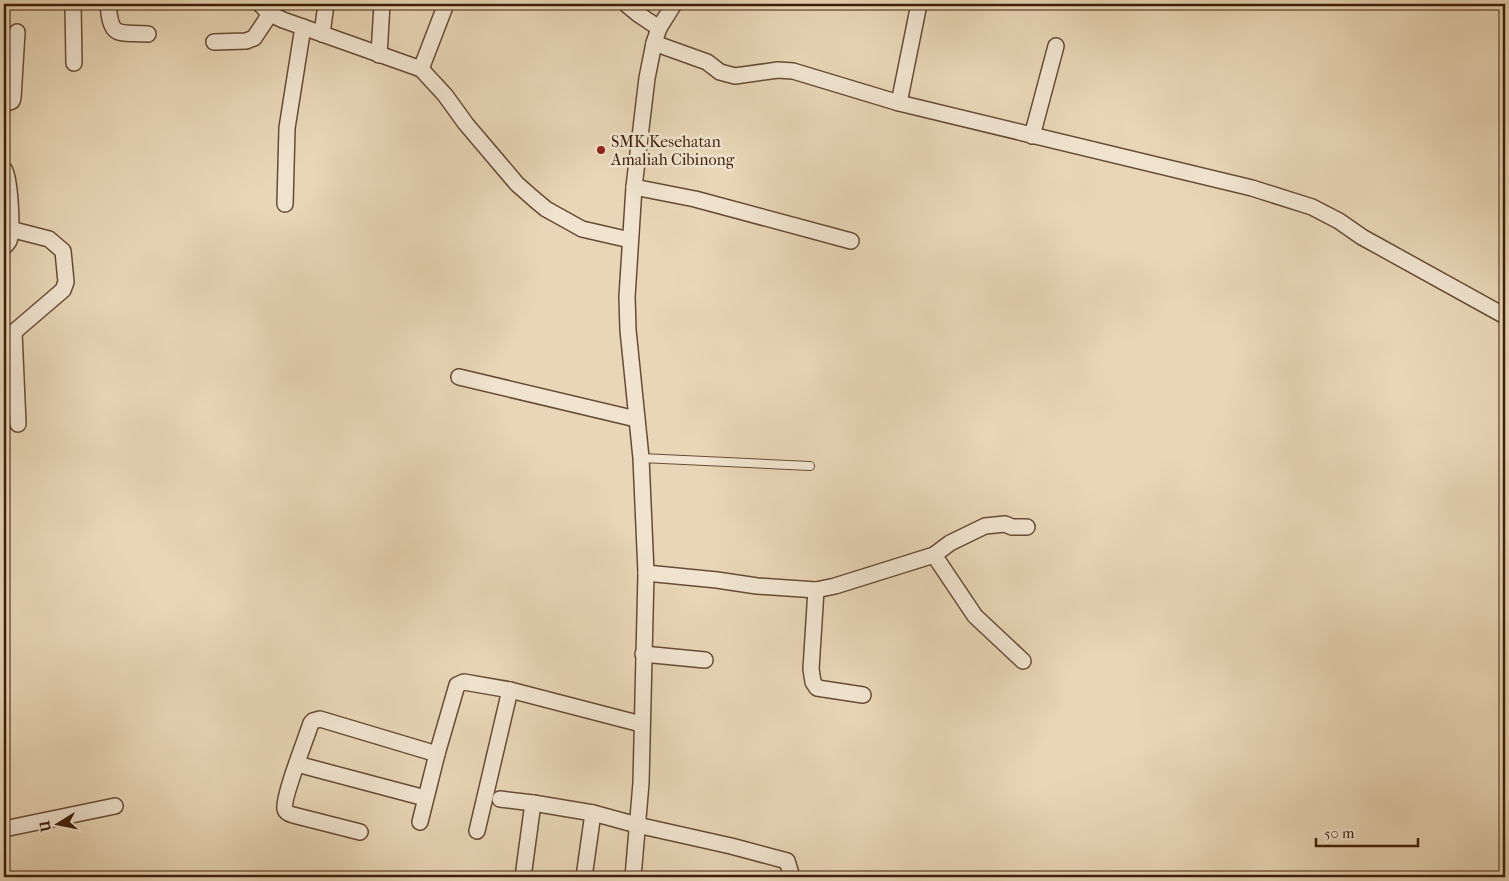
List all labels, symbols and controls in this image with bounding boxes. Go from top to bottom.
place label: SMK Kesehatan Amaliah Cibinong [610,132,735,169]
marker: SMK Kesehatan Amaliah Cibinong [595,144,607,156]
north arrow [32,798,82,848]
scale bar [1316,816,1419,848]
text: U [36,819,55,834]
text: 50 m [1324,824,1355,842]

